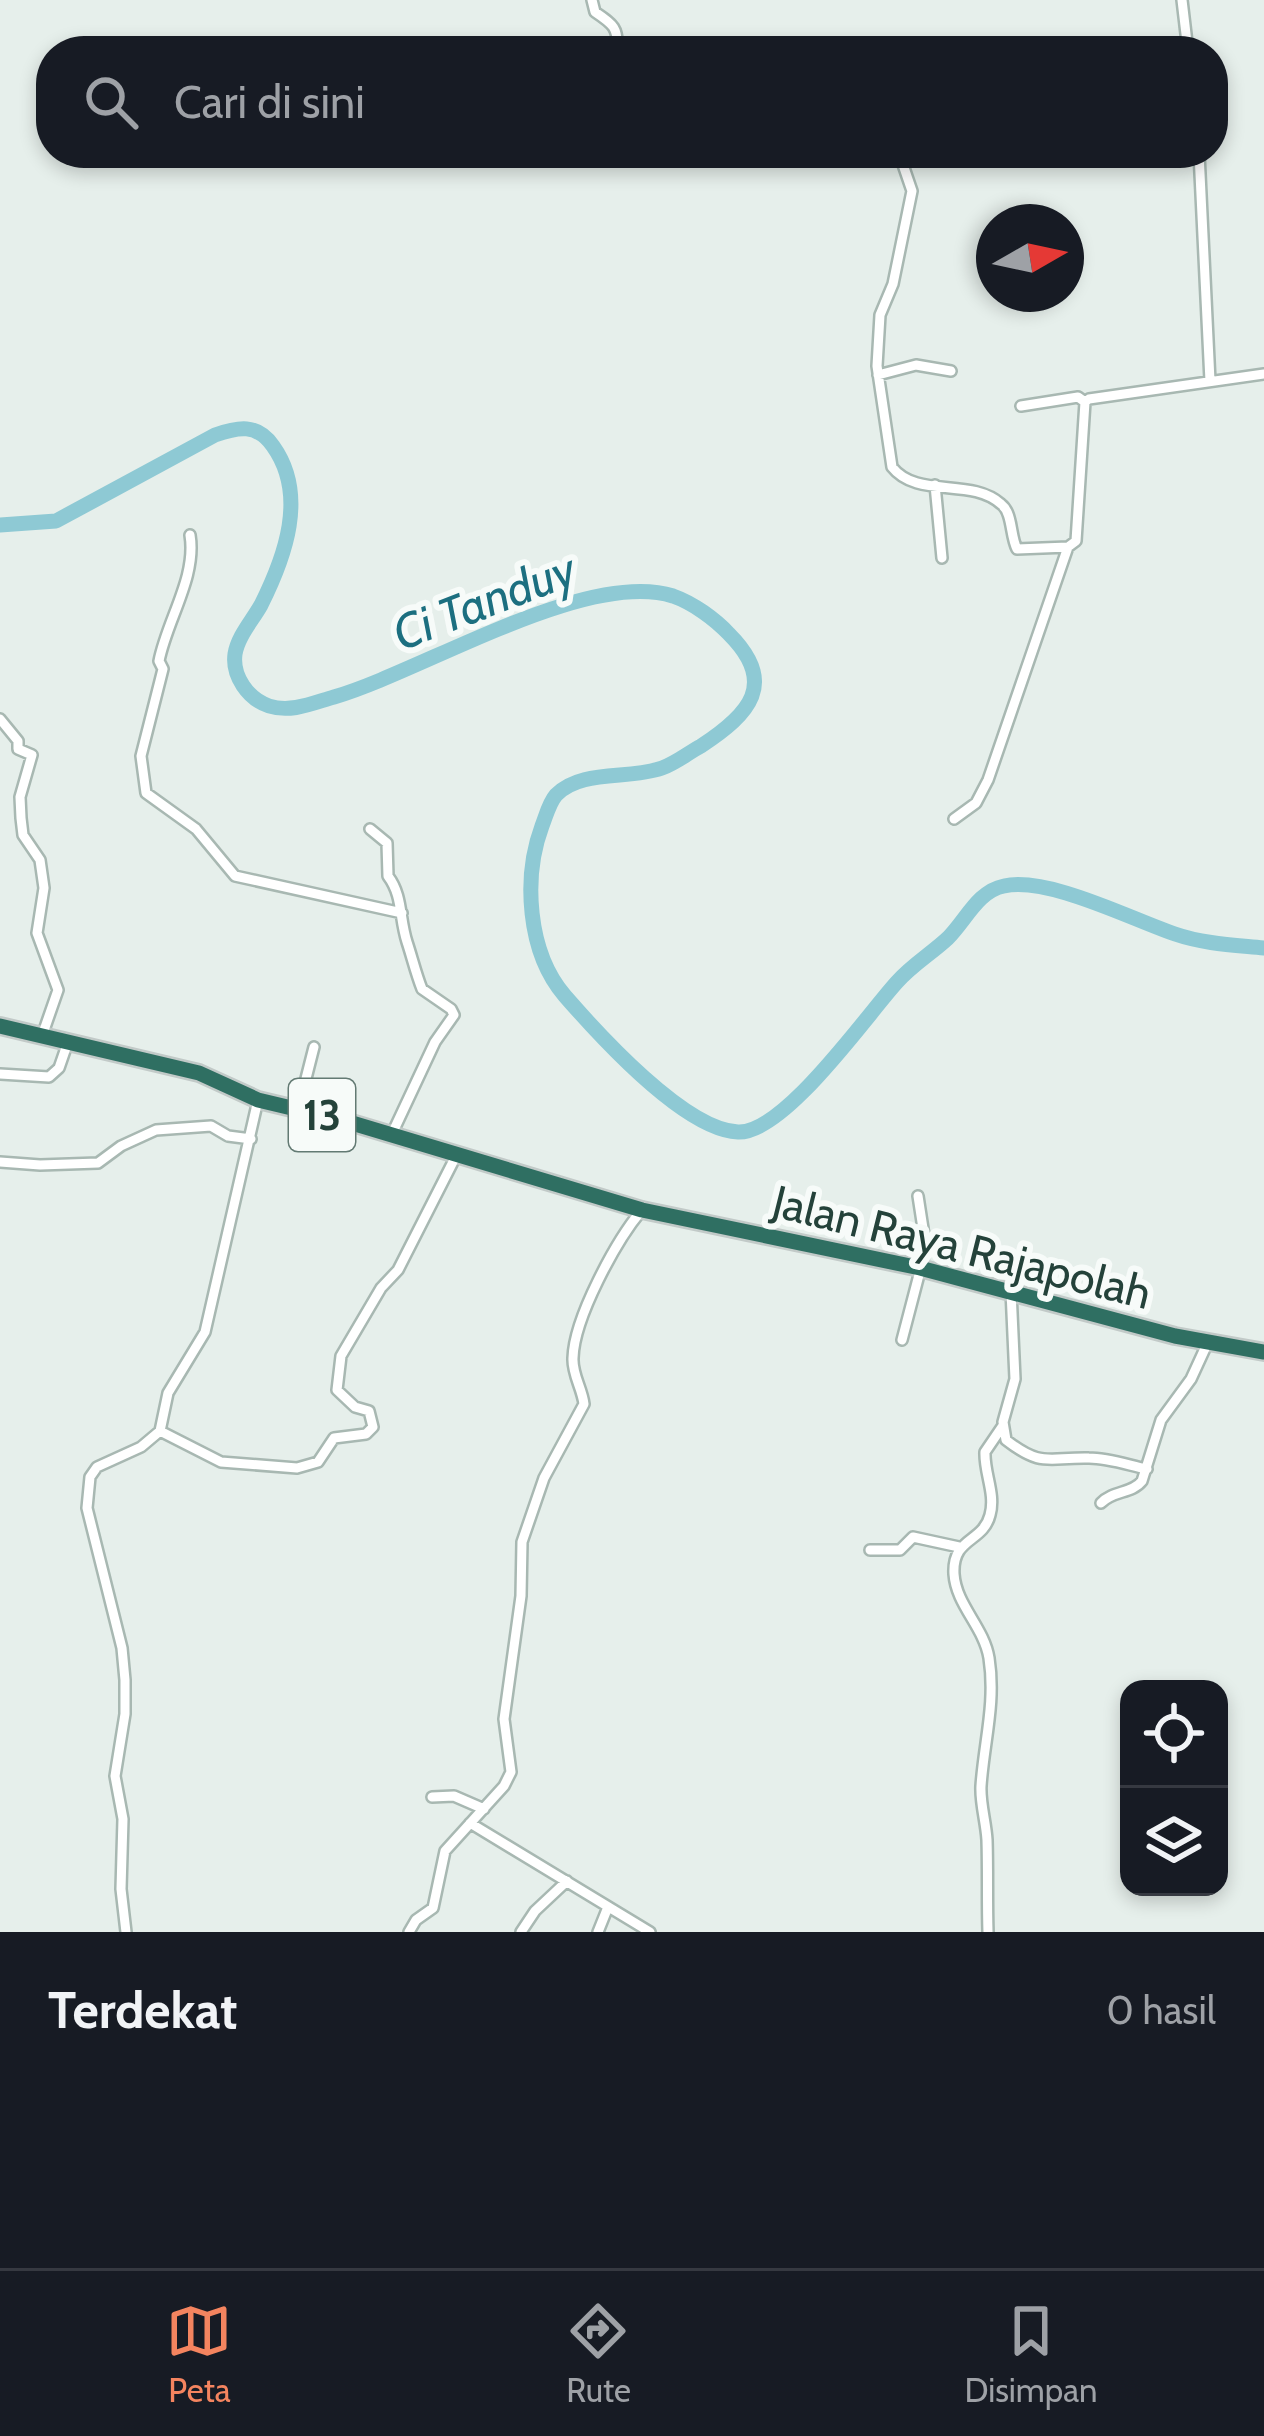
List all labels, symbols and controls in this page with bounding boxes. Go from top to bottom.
search box [36,36,1228,168]
icon: search [78,69,144,135]
text: Cari di sini [174,75,365,129]
north arrow [976,204,1084,312]
water label: Ci Tanduy [384,539,585,662]
road number: 13 [289,1079,355,1151]
street label: Jalan Raya Rajapolah [766,1174,1157,1320]
map controls [1120,1680,1228,1896]
button: locate [1120,1680,1228,1788]
button: layers [1120,1788,1228,1896]
text: Terdekat [48,1979,238,2041]
text: 0 hasil [1107,1986,1216,2034]
tab: Peta [166,2298,232,2410]
tab: Rute [565,2298,631,2410]
tab: Disimpan [964,2298,1097,2410]

